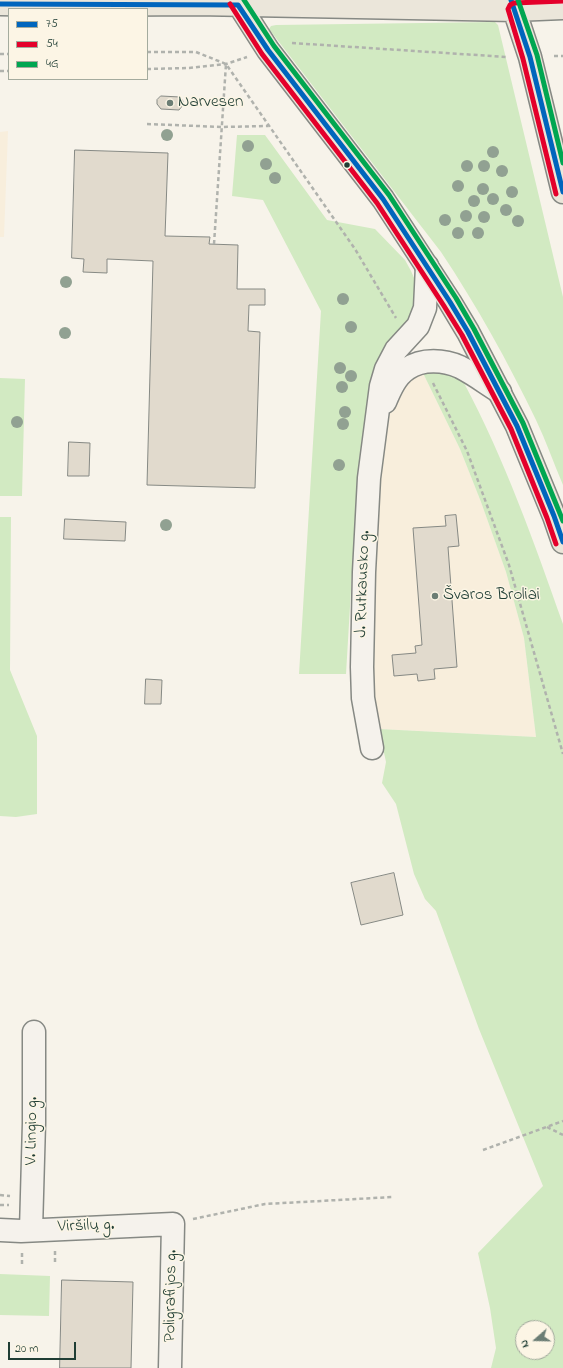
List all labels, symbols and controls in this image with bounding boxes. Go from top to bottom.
legend [8,8,148,80]
text: 75 [46,15,58,33]
text: 54 [46,35,58,53]
text: 4G [46,55,58,73]
place label: Narvesen [178,93,243,113]
marker: Narvesen [165,98,175,108]
unlabelled marker [342,160,352,170]
street label: J. Rutkausko g. [352,530,376,638]
place label: Švaros Broliai [443,586,540,606]
marker: Švaros Broliai [430,591,440,601]
street label: V. Lingio g. [22,1097,44,1165]
street label: Viršilų g. [57,1216,115,1238]
street label: Poligrafijos g. [161,1250,183,1342]
north arrow [515,1320,555,1360]
scale bar [10,1334,78,1360]
text: N [516,1338,533,1350]
text: 20 m [15,1340,38,1358]

